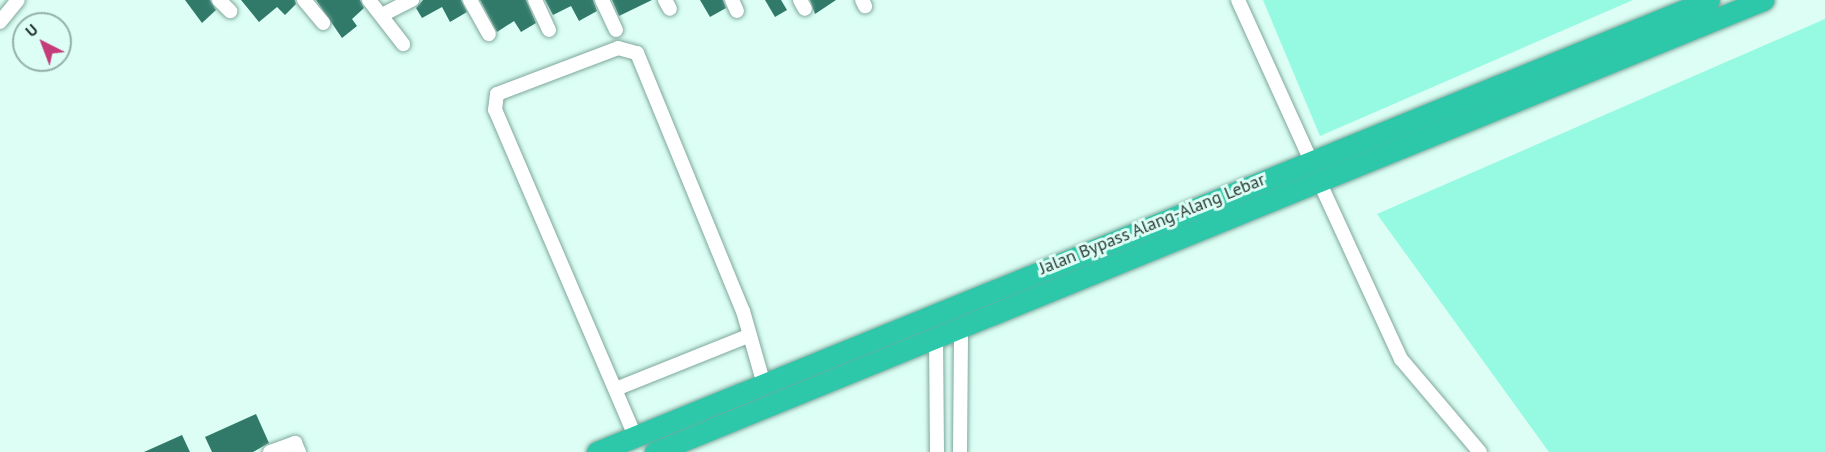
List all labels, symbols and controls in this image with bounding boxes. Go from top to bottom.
north arrow [12,12,72,72]
text: U [21,19,42,41]
street label: Jalan Bypass Alang-Alang Lebar [1036,169,1268,279]

